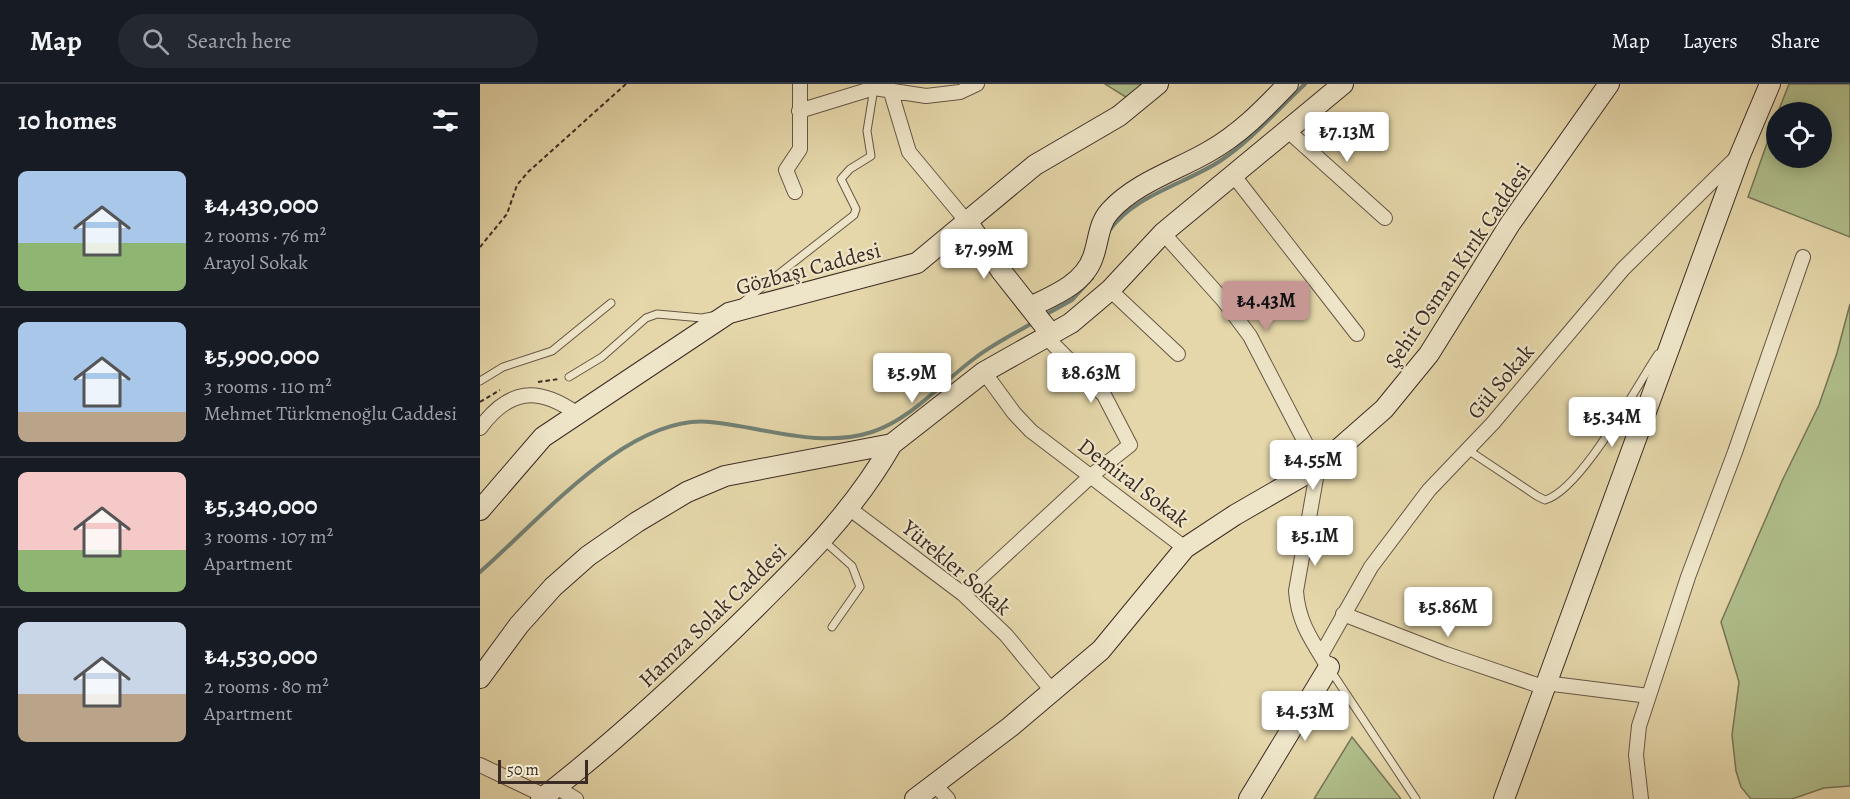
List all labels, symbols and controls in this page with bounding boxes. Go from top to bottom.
search box [118,14,538,68]
text: Map [30,22,82,60]
icon: search [139,25,172,58]
text: Search here [187,26,291,56]
text: Map [1611,27,1650,55]
text: Layers [1683,27,1738,55]
text: Share [1771,27,1820,55]
map controls [1766,102,1832,168]
button: locate [1766,102,1832,168]
text: 10 homes [18,103,117,138]
icon: filters [429,104,462,137]
pin: ₺7.13M [1298,112,1396,163]
text: ₺7.13M [1319,118,1375,145]
street label: Şehit Osman Kırık Caddesi [1378,157,1538,374]
text: ₺4,430,000 [204,187,319,222]
icon: home [66,195,138,267]
text: 2 rooms · 76 m² [204,222,326,249]
pin: ₺7.99M [935,229,1033,280]
street label: Gözbaşı Caddesi [733,235,884,303]
text: ₺7.99M [954,235,1014,262]
text: Arayol Sokak [204,249,308,276]
pin: ₺4.43M [1217,281,1315,332]
text: ₺4.43M [1236,287,1296,314]
text: ₺5,900,000 [204,338,319,373]
street label: Gül Sokak [1460,338,1541,426]
icon: home [66,346,138,418]
pin: ₺5.9M [870,353,954,404]
pin: ₺8.63M [1042,353,1140,404]
text: ₺5.9M [887,359,937,386]
text: ₺8.63M [1061,359,1121,386]
text: 3 rooms · 110 m² [204,373,332,400]
pin: ₺5.34M [1563,397,1661,448]
text: Mehmet Türkmenoğlu Caddesi [204,400,457,427]
text: ₺5.34M [1583,403,1641,430]
street label: Demiral Sokak [1072,431,1195,534]
pin: ₺4.55M [1264,440,1362,491]
text: ₺4.55M [1284,446,1342,473]
text: ₺5,340,000 [204,488,318,523]
icon: home [66,496,138,568]
street label: Yürekler Sokak [895,513,1017,622]
pin: ₺5.1M [1273,516,1357,567]
text: ₺5.1M [1291,522,1339,549]
text: 3 rooms · 107 m² [204,523,333,550]
street label: Hamza Solak Caddesi [632,537,793,694]
text: Apartment [204,550,293,577]
pin: ₺5.86M [1399,587,1497,638]
text: ₺5.86M [1418,593,1478,620]
text: ₺4,530,000 [204,638,318,673]
icon: home [66,646,138,718]
text: 2 rooms · 80 m² [204,673,329,700]
pin: ₺4.53M [1256,691,1354,742]
text: ₺4.53M [1276,697,1334,724]
text: Apartment [204,700,293,727]
scale bar [498,757,588,784]
text: 50 m [507,759,539,781]

